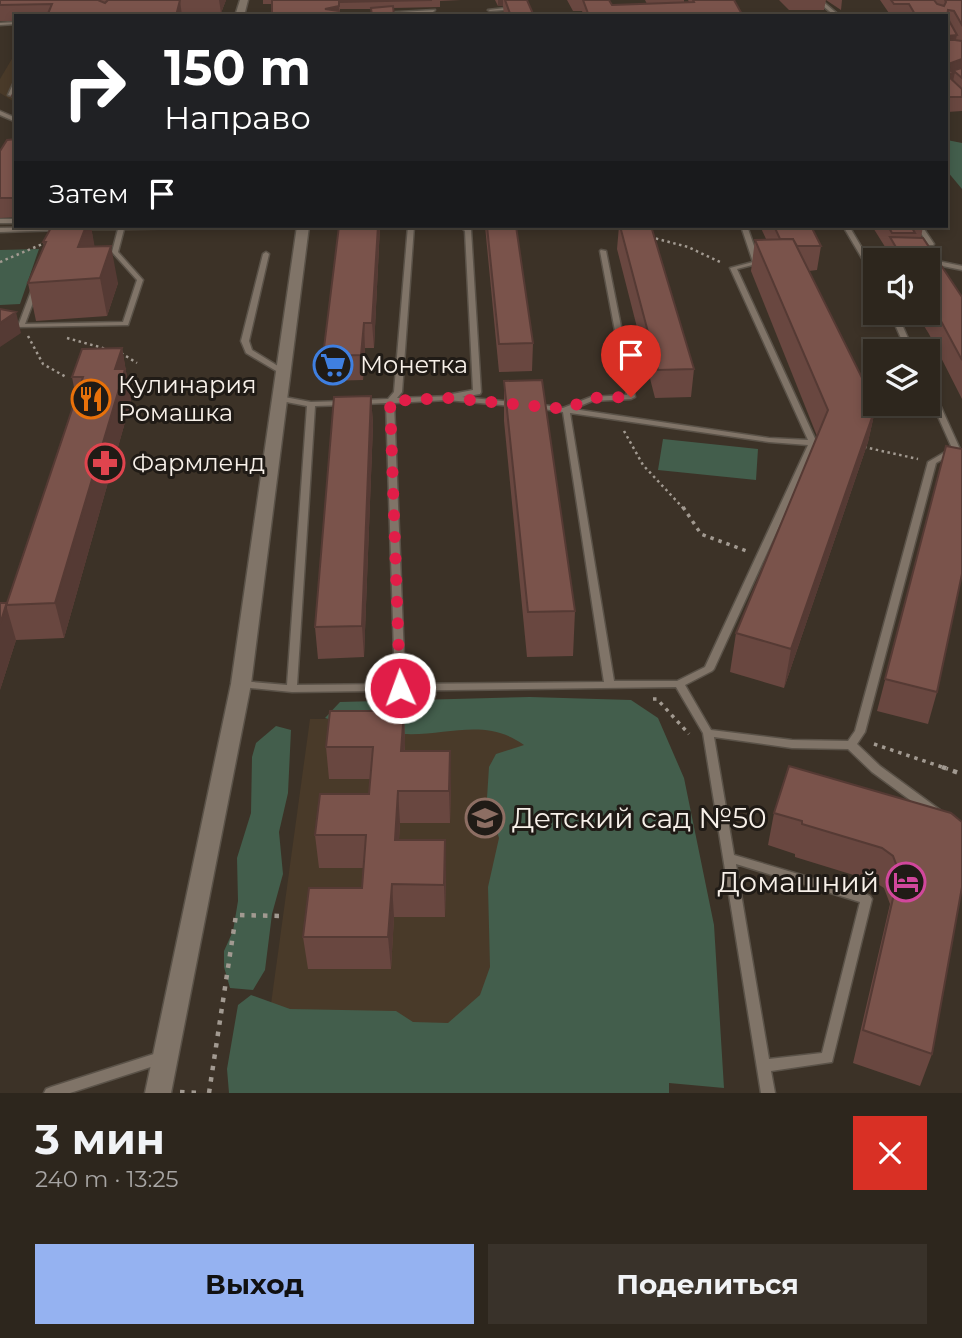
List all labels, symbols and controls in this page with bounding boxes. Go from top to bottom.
text: 150 m [164,38,311,97]
icon: right [49,42,140,133]
text: Направо [164,98,311,137]
icon: arrive [143,175,181,213]
text: Затем [49,178,129,210]
map controls [863,248,940,416]
button: sound [863,248,940,325]
pin [601,325,661,397]
icon: arrive [612,336,650,374]
button: layers [863,339,940,416]
supermarket icon: Монетка [312,344,354,386]
place label: Монетка [360,350,468,379]
place label: Кулинария Ромашка [118,370,256,427]
restaurant icon: Кулинария Ромашка [70,378,112,420]
pharmacy icon: Фармленд [84,442,126,484]
place label: Фармленд [132,448,265,477]
position arrow [363,651,437,725]
school or university icon: Детский сад №50 [464,797,506,839]
place label: Детский сад №50 [512,801,767,835]
hotel icon: Домашний [885,861,927,903]
place label: Домашний [718,865,879,899]
text: 3 мин [35,1113,165,1165]
button: close [853,1116,927,1190]
text: 240 m · 13:25 [35,1165,178,1193]
button: Выход [35,1244,474,1324]
button: Поделиться [488,1244,927,1324]

